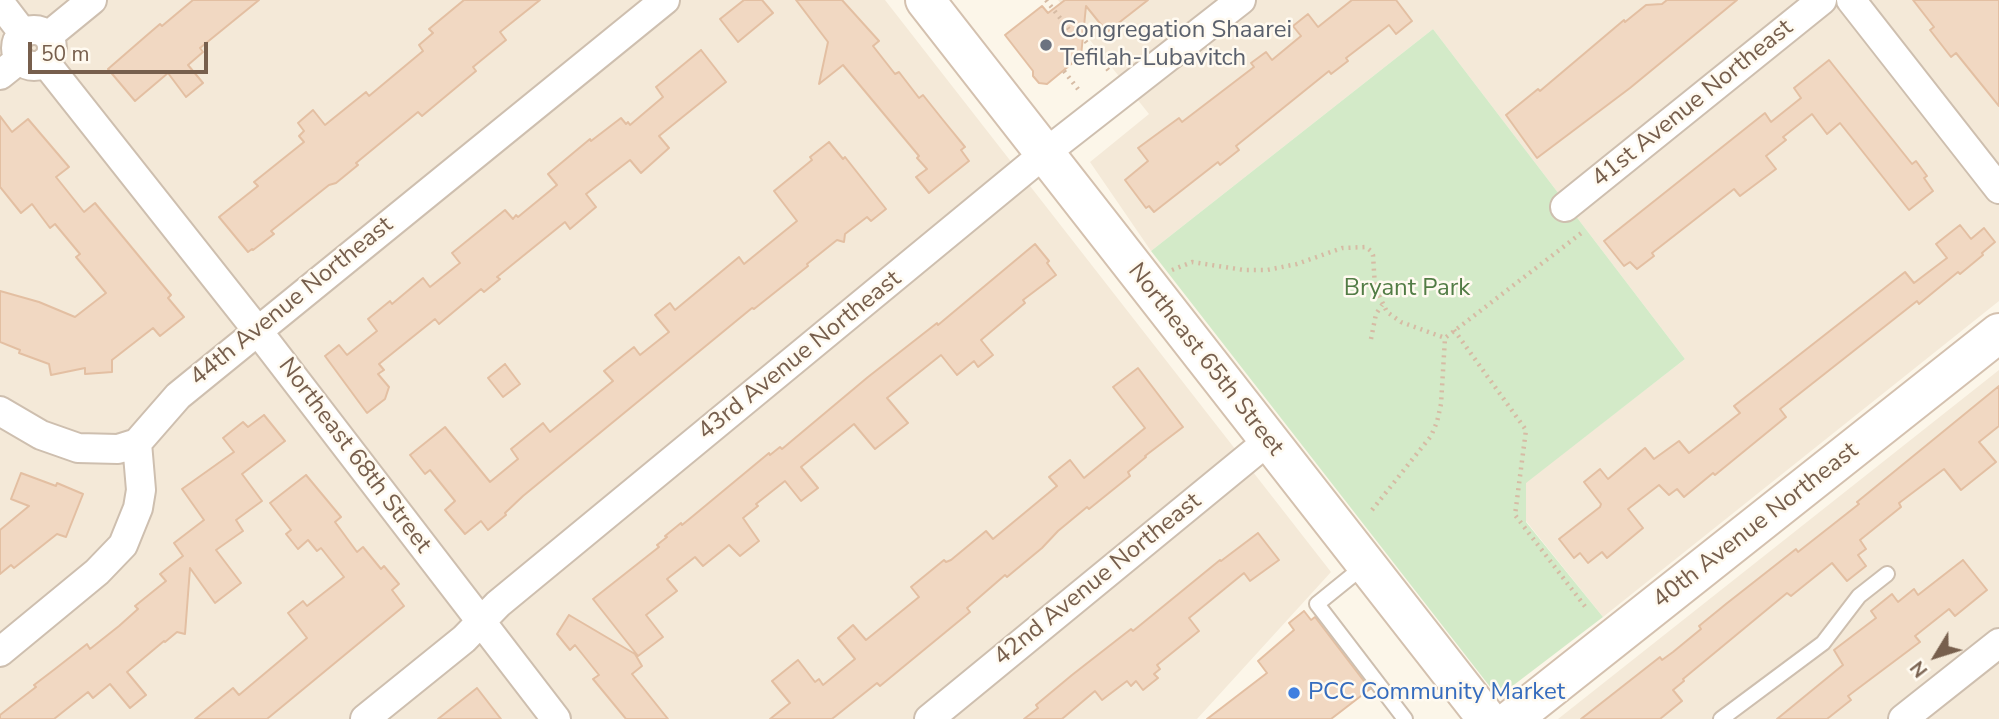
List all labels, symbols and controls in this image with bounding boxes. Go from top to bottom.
street label: 41st Avenue Northeast [1587,14,1799,194]
place label: Congregation Shaarei Tefilah-Lubavitch [1060,17,1292,73]
scale bar [32,28,212,72]
marker: Congregation Shaarei Tefilah-Lubavitch [1038,37,1054,53]
text: 50 m [41,40,90,68]
street label: 44th Avenue Northeast [185,211,399,393]
street label: Northeast 65th Street [1121,258,1289,462]
street label: 43rd Avenue Northeast [693,265,907,447]
park label: Bryant Park [1344,275,1470,303]
street label: Northeast 68th Street [271,353,437,559]
street label: 40th Avenue Northeast [1648,437,1864,615]
street label: 42nd Avenue Northeast [989,488,1207,672]
north arrow [1901,621,1971,691]
text: N [1905,655,1934,683]
place label: PCC Community Market [1308,679,1565,707]
marker: PCC Community Market [1286,685,1302,701]

